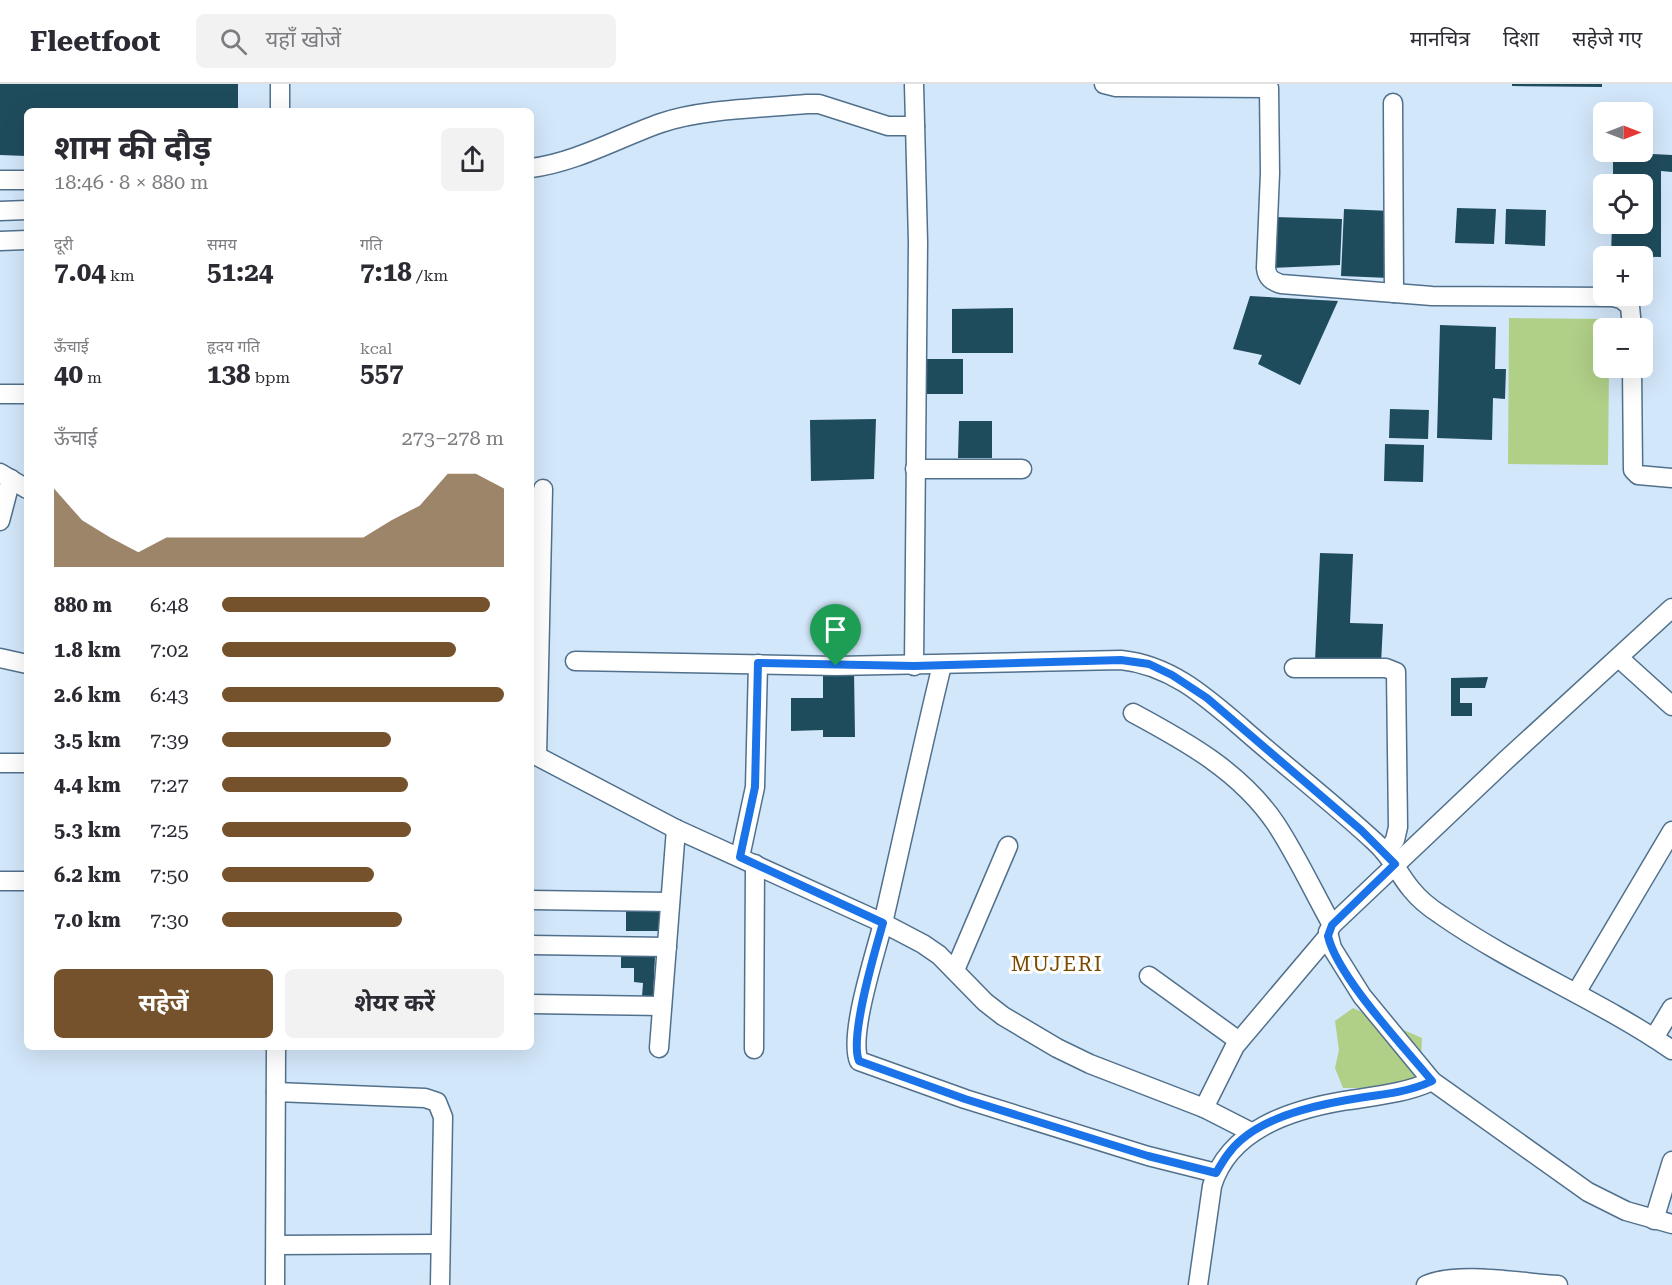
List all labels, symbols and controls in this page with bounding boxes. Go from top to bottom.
search box [196,14,616,68]
text: Fleetfoot [30,25,160,58]
icon: search [217,25,250,58]
text: यहाँ खोजें [265,27,341,52]
text: मानचित्र [1410,27,1470,51]
text: दिशा [1503,27,1539,51]
text: सहेजे गए [1572,27,1642,51]
north arrow [1593,102,1653,162]
map controls [1593,102,1653,378]
text: शाम की दौड़ [54,128,211,167]
button: share [441,128,504,191]
text: 18:46 · 8 × 880 m [54,170,209,194]
button: locate [1593,174,1653,234]
text: दूरी [54,235,73,254]
text: समय [207,235,237,254]
text: गति [360,235,382,254]
button: + [1593,246,1653,306]
text: 7.04 [54,257,106,287]
text: 51:24 [207,257,273,287]
text: 7:18 [360,257,412,287]
text: km [106,266,135,285]
text: /km [412,266,448,285]
button: − [1593,318,1653,378]
text: ऊँचाई [54,337,89,356]
text: हृदय गति [207,337,260,356]
text: kcal [360,339,392,358]
text: 557 [360,358,404,388]
text: 40 [54,359,83,389]
text: 138 [207,359,251,389]
text: m [83,368,102,387]
text: bpm [251,368,290,387]
text: ऊँचाई [54,426,97,450]
text: 273–278 m [401,426,504,450]
text: 880 m [54,593,112,617]
text: 6:48 [150,593,189,617]
pin [810,604,861,666]
icon: arrive [819,613,852,646]
text: 1.8 km [54,638,121,662]
text: 7:02 [150,638,189,662]
text: 2.6 km [54,683,121,707]
text: 6:43 [150,683,189,707]
text: 3.5 km [54,728,121,752]
text: 7:39 [150,728,189,752]
text: 4.4 km [54,773,121,797]
text: 7:27 [150,773,189,797]
text: 5.3 km [54,818,121,842]
text: 7:25 [150,818,189,842]
text: 6.2 km [54,863,121,887]
text: 7:50 [150,863,189,887]
text: 7.0 km [54,908,121,932]
text: 7:30 [150,908,189,932]
district label: MUJERI [1011,952,1103,976]
button: सहेजें [54,969,273,1038]
button: शेयर करें [285,969,504,1038]

